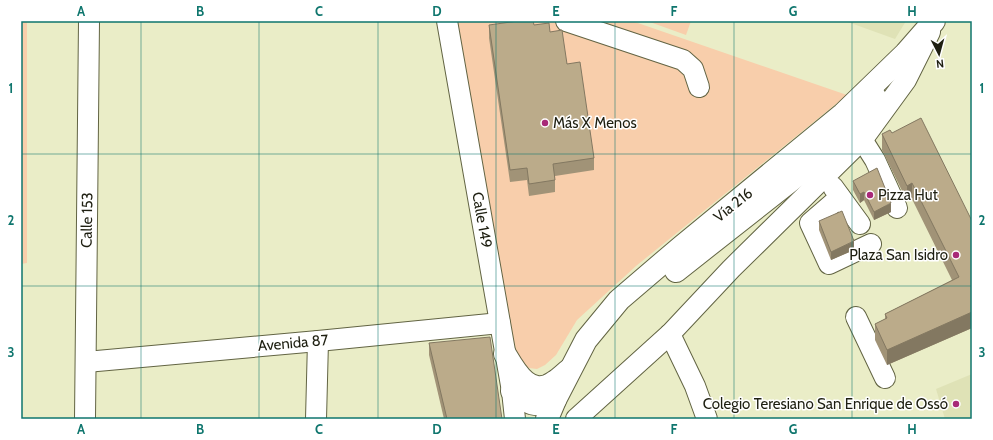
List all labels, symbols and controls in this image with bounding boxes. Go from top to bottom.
text: A [77,3,86,19]
text: B [196,3,204,19]
text: C [315,3,323,19]
text: D [432,3,442,19]
text: E [552,3,560,19]
text: F [671,3,678,19]
text: G [789,3,798,19]
text: H [907,3,917,19]
north arrow [919,34,959,74]
text: N [935,57,945,71]
text: 1 [9,80,13,96]
text: 1 [980,80,984,96]
place label: Más X Menos [553,114,637,132]
marker: Más X Menos [540,118,550,128]
street label: Vía 216 [710,184,756,226]
place label: Pizza Hut [878,186,938,204]
marker: Pizza Hut [865,190,875,200]
street label: Calle 149 [468,191,496,249]
street label: Calle 153 [78,192,96,248]
text: 2 [8,212,15,228]
text: 2 [979,212,986,228]
place label: Plaza San Isidro [849,246,948,264]
marker: Plaza San Isidro [951,250,961,260]
street label: Avenida 87 [257,331,329,355]
text: 3 [7,344,15,360]
text: 3 [978,344,986,360]
place label: Colegio Teresiano San Enrique de Ossó [703,395,948,413]
marker: Colegio Teresiano San Enrique de Ossó [951,399,961,409]
text: A [77,421,86,437]
text: B [196,421,204,437]
text: C [315,421,323,437]
text: D [432,421,442,437]
text: E [552,421,560,437]
text: F [671,421,678,437]
text: G [789,421,798,437]
text: H [907,421,917,437]

